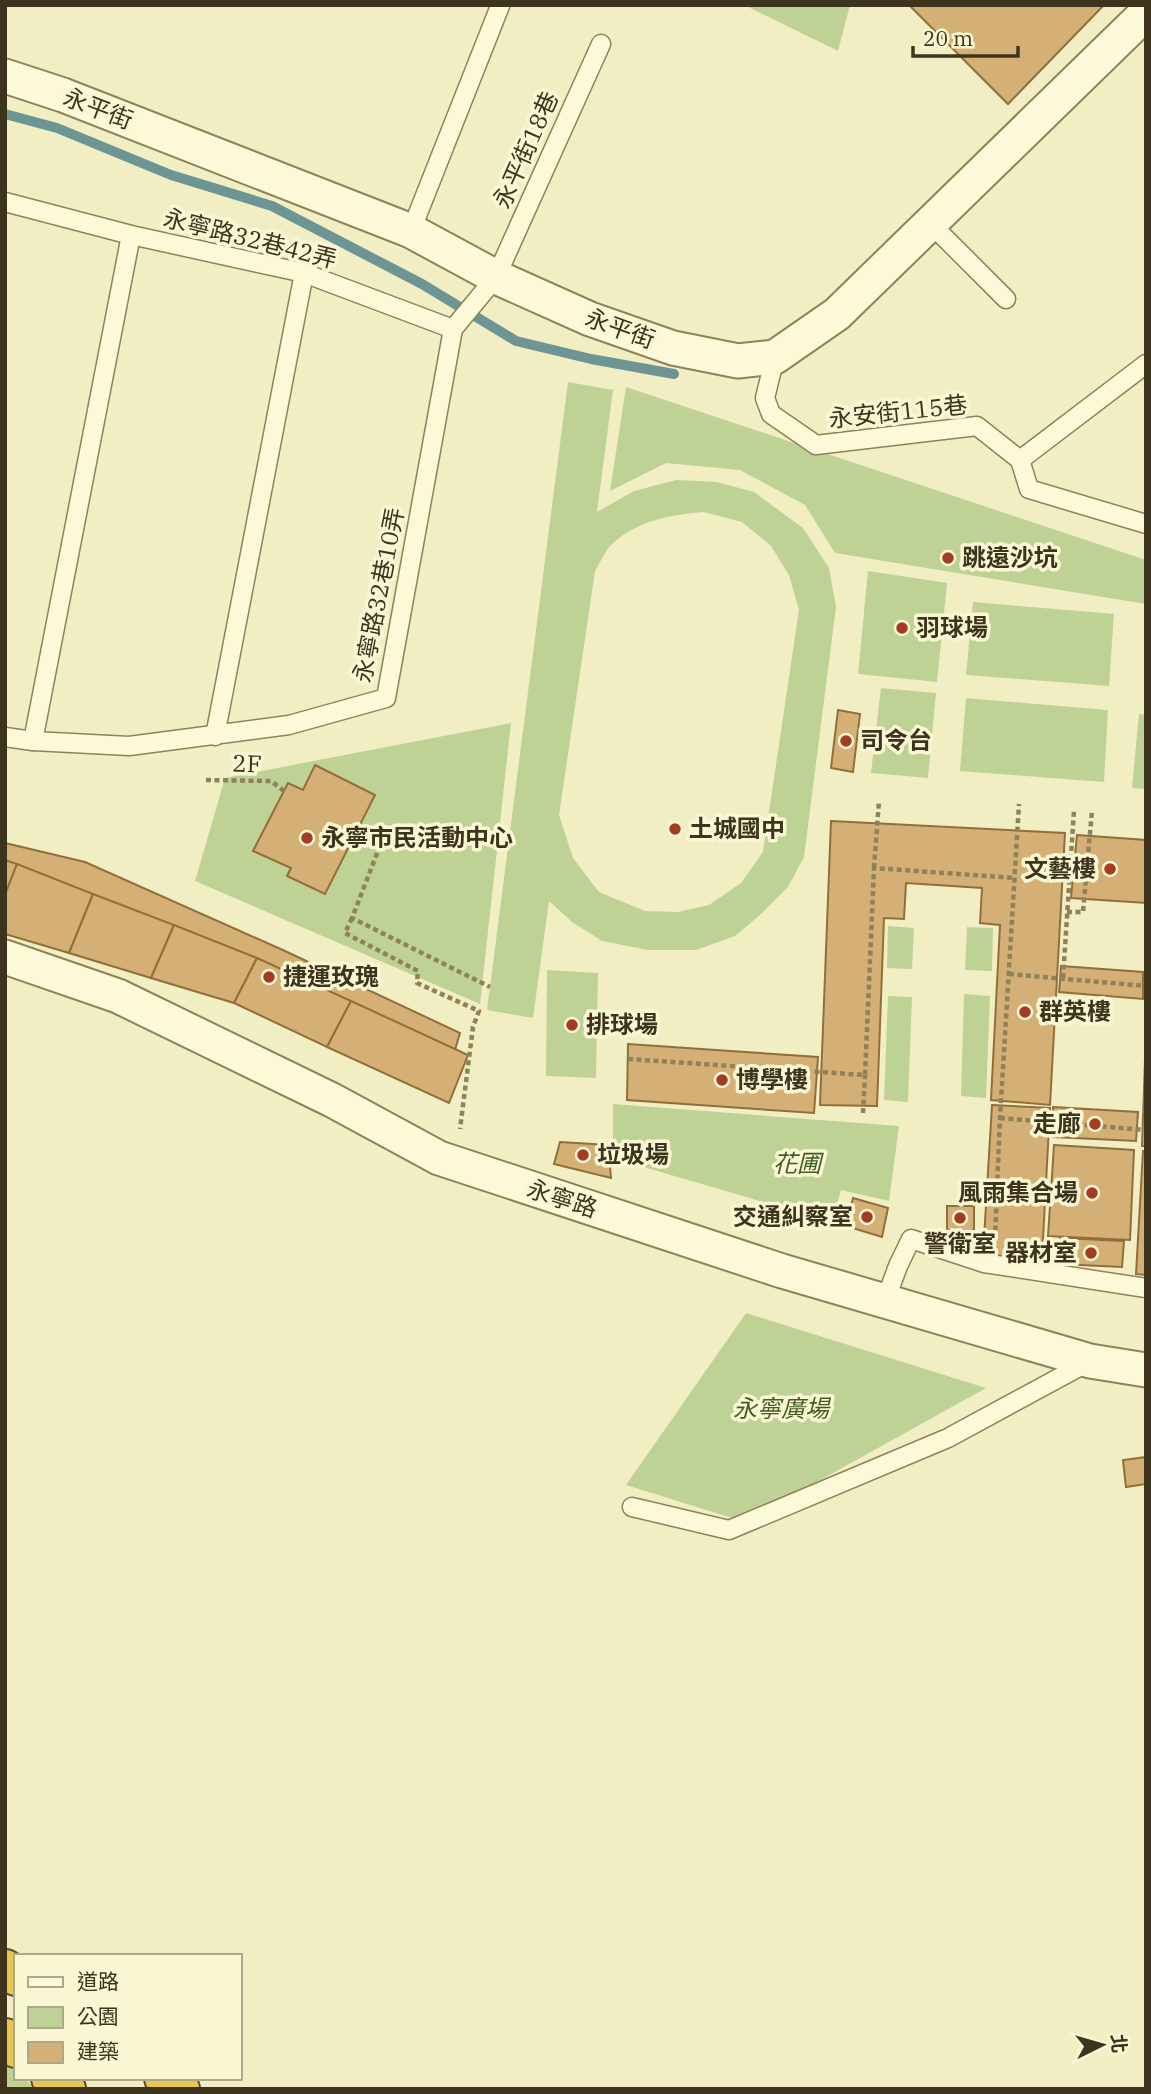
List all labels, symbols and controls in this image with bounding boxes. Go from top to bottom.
scale bar [913,14,1018,58]
text: 20 m [923,24,973,52]
street label: 永平街 [59,80,138,136]
street label: 永平街18巷 [485,86,565,213]
street label: 永寧路32巷42弄 [160,201,340,275]
street label: 永平街 [581,301,660,355]
street label: 永安街115巷 [827,388,969,434]
street label: 永寧路32巷10弄 [345,505,411,685]
place label: 跳遠沙坑 [962,541,1058,573]
marker: 跳遠沙坑 [940,550,956,566]
place label: 羽球場 [916,611,988,643]
marker: 羽球場 [894,620,910,636]
place label: 司令台 [860,724,932,756]
marker: 司令台 [838,733,854,749]
street label: 2F [232,746,262,780]
place label: 土城國中 [689,812,785,844]
place label: 永寧市民活動中心 [321,821,513,853]
marker: 土城國中 [667,821,683,837]
marker: 永寧市民活動中心 [299,830,315,846]
place label: 文藝樓 [1024,852,1096,884]
marker: 文藝樓 [1102,861,1118,877]
place label: 捷運玫瑰 [283,960,379,992]
marker: 捷運玫瑰 [261,969,277,985]
place label: 群英樓 [1039,995,1111,1027]
marker: 群英樓 [1017,1004,1033,1020]
place label: 排球場 [586,1008,658,1040]
marker: 排球場 [564,1017,580,1033]
place label: 博學樓 [736,1063,808,1095]
marker: 博學樓 [714,1072,730,1088]
place label: 走廊 [1033,1107,1081,1139]
marker: 走廊 [1087,1116,1103,1132]
place label: 垃圾場 [597,1138,669,1170]
marker: 垃圾場 [575,1147,591,1163]
park label: 花圃 [773,1147,824,1179]
street label: 永寧路 [523,1172,601,1224]
place label: 風雨集合場 [958,1176,1078,1208]
marker: 風雨集合場 [1084,1185,1100,1201]
place label: 交通糾察室 [733,1200,853,1232]
marker: 交通糾察室 [859,1209,875,1225]
marker: 警衛室 [952,1210,968,1226]
place label: 警衛室 [924,1227,996,1259]
place label: 器材室 [1005,1236,1077,1268]
marker: 器材室 [1083,1245,1099,1261]
park label: 永寧廣場 [733,1392,832,1424]
legend [14,1954,242,2080]
text: 道路 [77,1967,119,1995]
text: 公園 [77,2002,119,2030]
north arrow [1067,2010,1137,2080]
text: 北 [1106,2033,1132,2054]
text: 建築 [77,2037,119,2065]

